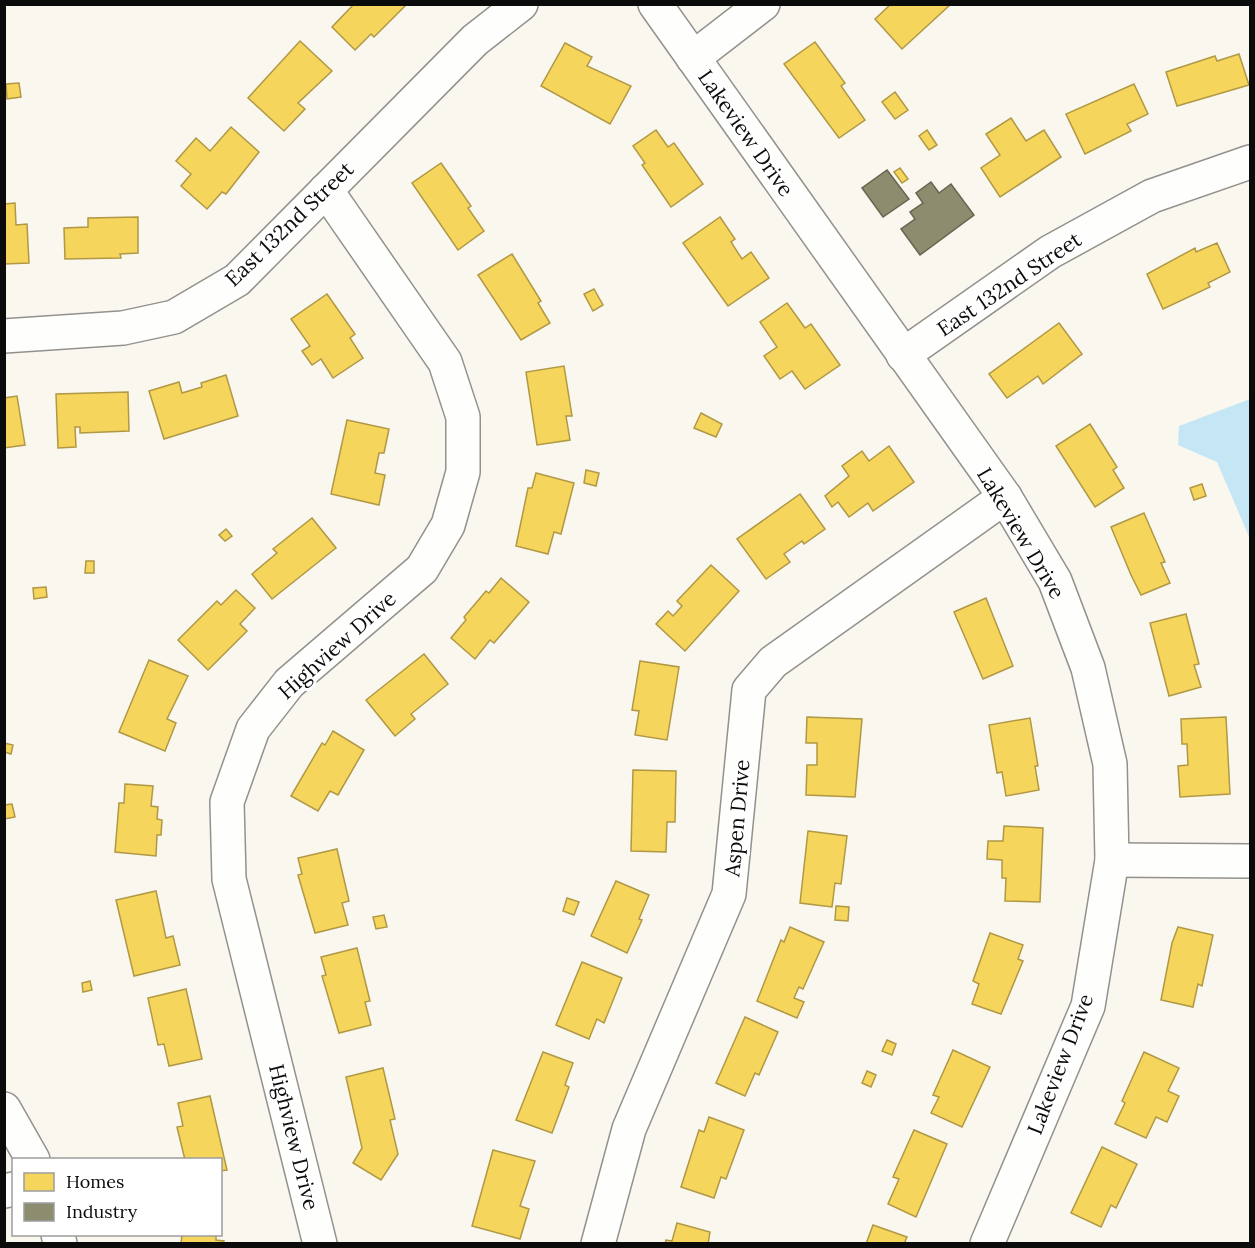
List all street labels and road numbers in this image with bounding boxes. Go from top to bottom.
street label: Lakeview Drive [692,64,800,202]
street label: East 132nd Street [219,155,360,292]
street label: East 132nd Street [932,225,1087,342]
street label: Lakeview Drive [971,462,1071,604]
street label: Highview Drive [272,585,402,705]
street label: Aspen Drive [718,758,756,879]
street label: Lakeview Drive [1021,990,1099,1138]
street label: Highview Drive [263,1061,325,1213]

